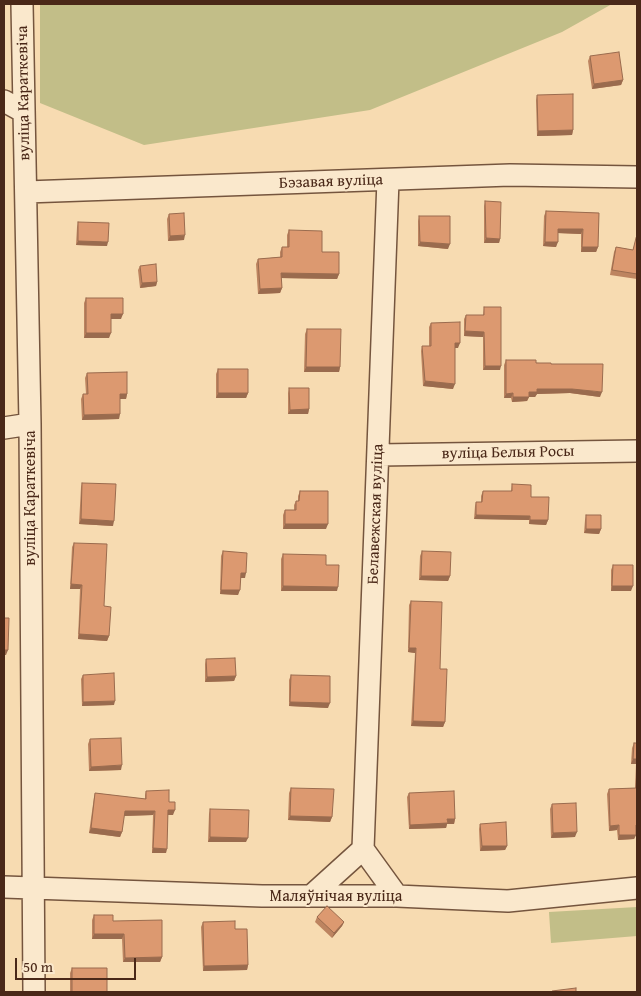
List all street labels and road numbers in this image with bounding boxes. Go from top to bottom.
street label: вуліца Караткевіча [13,25,35,161]
street label: Бэзавая вуліца [279,171,383,193]
street label: вуліца Караткевіча [21,430,41,566]
street label: вуліца Белыя Росы [441,442,575,464]
street label: Белавежская вуліца [364,443,388,585]
street label: Маляўнічая вуліца [270,887,402,907]

